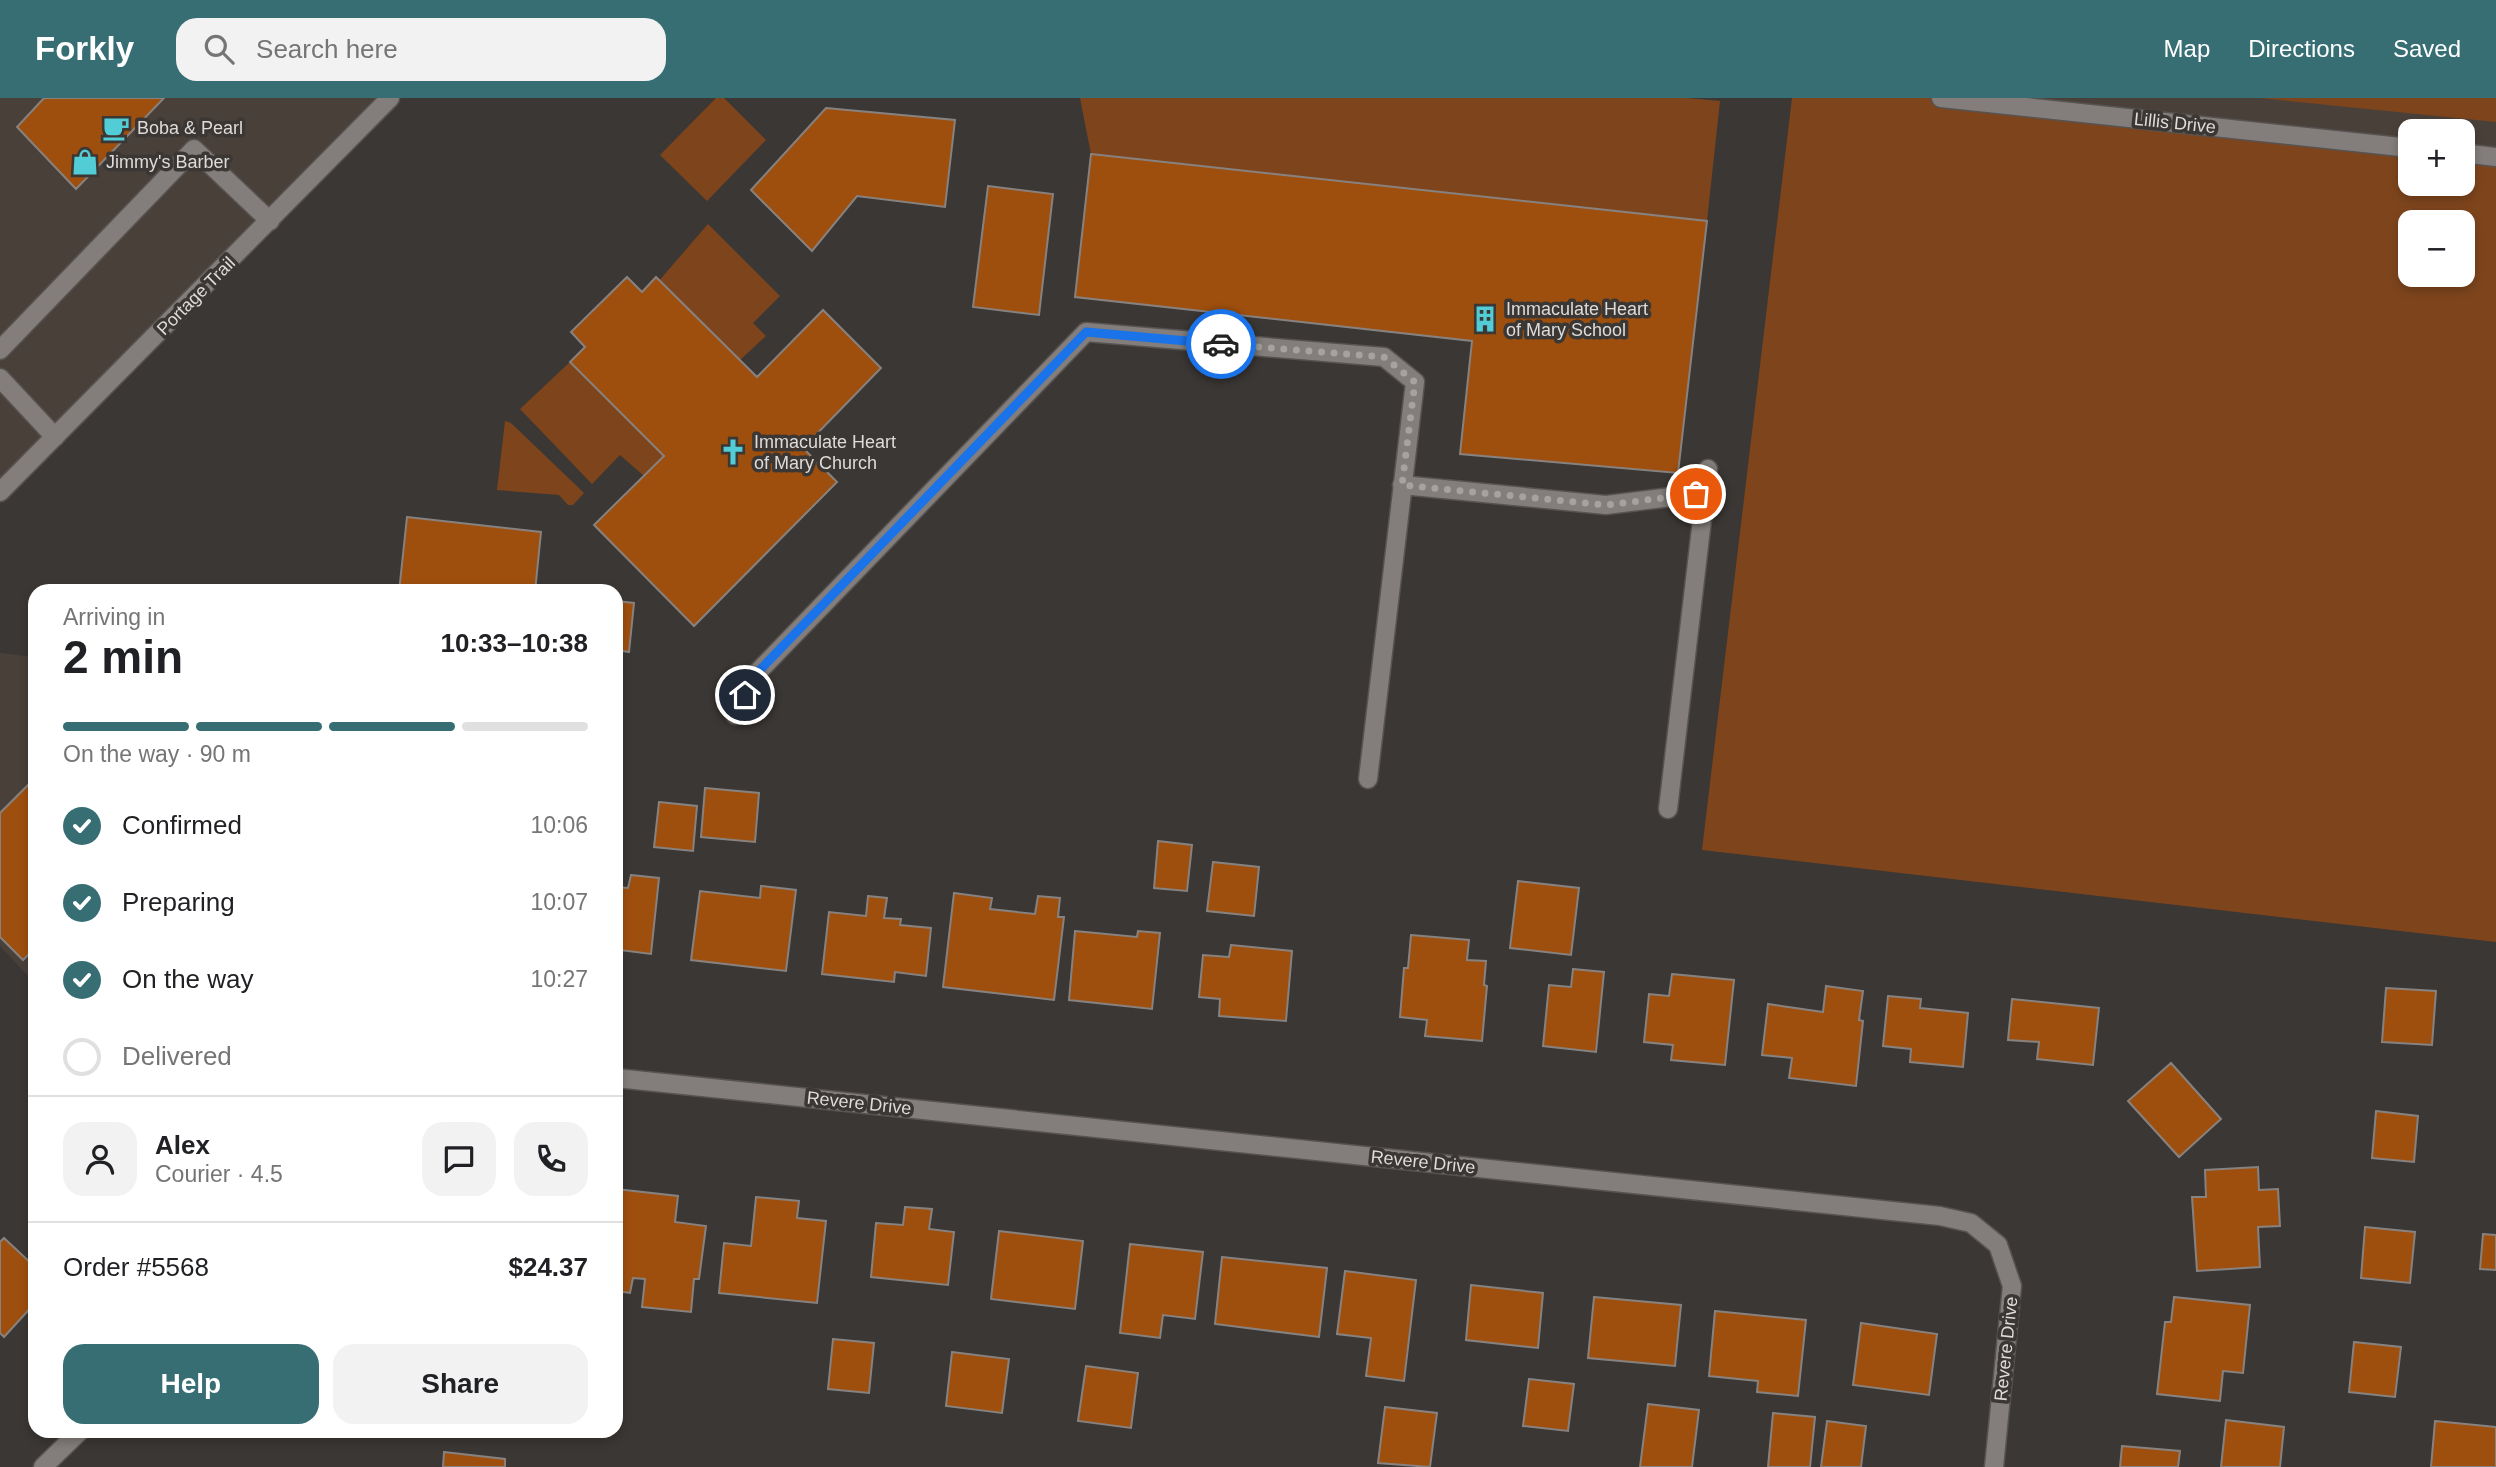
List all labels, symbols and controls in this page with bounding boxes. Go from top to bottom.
search box [176,18,666,81]
text: Forkly [35,30,134,67]
icon: search [200,30,238,68]
text: Search here [256,34,398,64]
text: Map [2164,35,2210,62]
text: Directions [2248,35,2355,62]
text: Saved [2393,35,2461,62]
street label: Lillis Drive [2133,109,2217,137]
cafe icon: Boba & Pearl [101,113,131,143]
place label: Boba & Pearl [137,118,243,138]
map controls [2398,119,2475,287]
button: + [2398,119,2475,196]
shop icon: Jimmy's Barber [70,147,100,177]
place label: Jimmy's Barber [106,152,229,172]
button: − [2398,210,2475,287]
street label: Portage Trail [153,253,239,339]
place label: Immaculate Heart of Mary School [1506,299,1648,340]
building icon: Immaculate Heart of Mary School [1470,304,1500,334]
courier [1186,309,1256,379]
icon: car [1202,325,1240,363]
place label: Immaculate Heart of Mary Church [754,432,896,473]
church icon: Immaculate Heart of Mary Church [718,437,748,467]
pin [1666,464,1726,524]
icon: bag [1677,475,1715,513]
text: Arriving in [63,604,165,630]
text: 10:33–10:38 [441,628,588,658]
text: 2 min [63,631,183,683]
pin [715,665,775,725]
icon: home [726,676,764,714]
text: On the way · 90 m [63,741,251,767]
icon: check [63,807,101,845]
text: Confirmed [122,810,242,840]
text: 10:06 [530,812,588,838]
icon: check [63,884,101,922]
text: Preparing [122,887,235,917]
text: 10:07 [530,889,588,915]
icon: check [63,961,101,999]
text: On the way [122,964,254,994]
text: 10:27 [530,966,588,992]
text: Delivered [122,1041,232,1071]
street label: Revere Drive [806,1088,912,1118]
button: person [63,1122,137,1196]
button: chat [422,1122,496,1196]
button: phone [514,1122,588,1196]
text: Alex [155,1130,210,1160]
street label: Revere Drive [1370,1147,1476,1177]
text: Courier · 4.5 [155,1161,283,1187]
text: Order #5568 [63,1252,209,1282]
text: $24.37 [508,1252,588,1282]
street label: Revere Drive [1991,1296,2021,1402]
button: Help [63,1344,319,1424]
button: Share [333,1344,588,1424]

